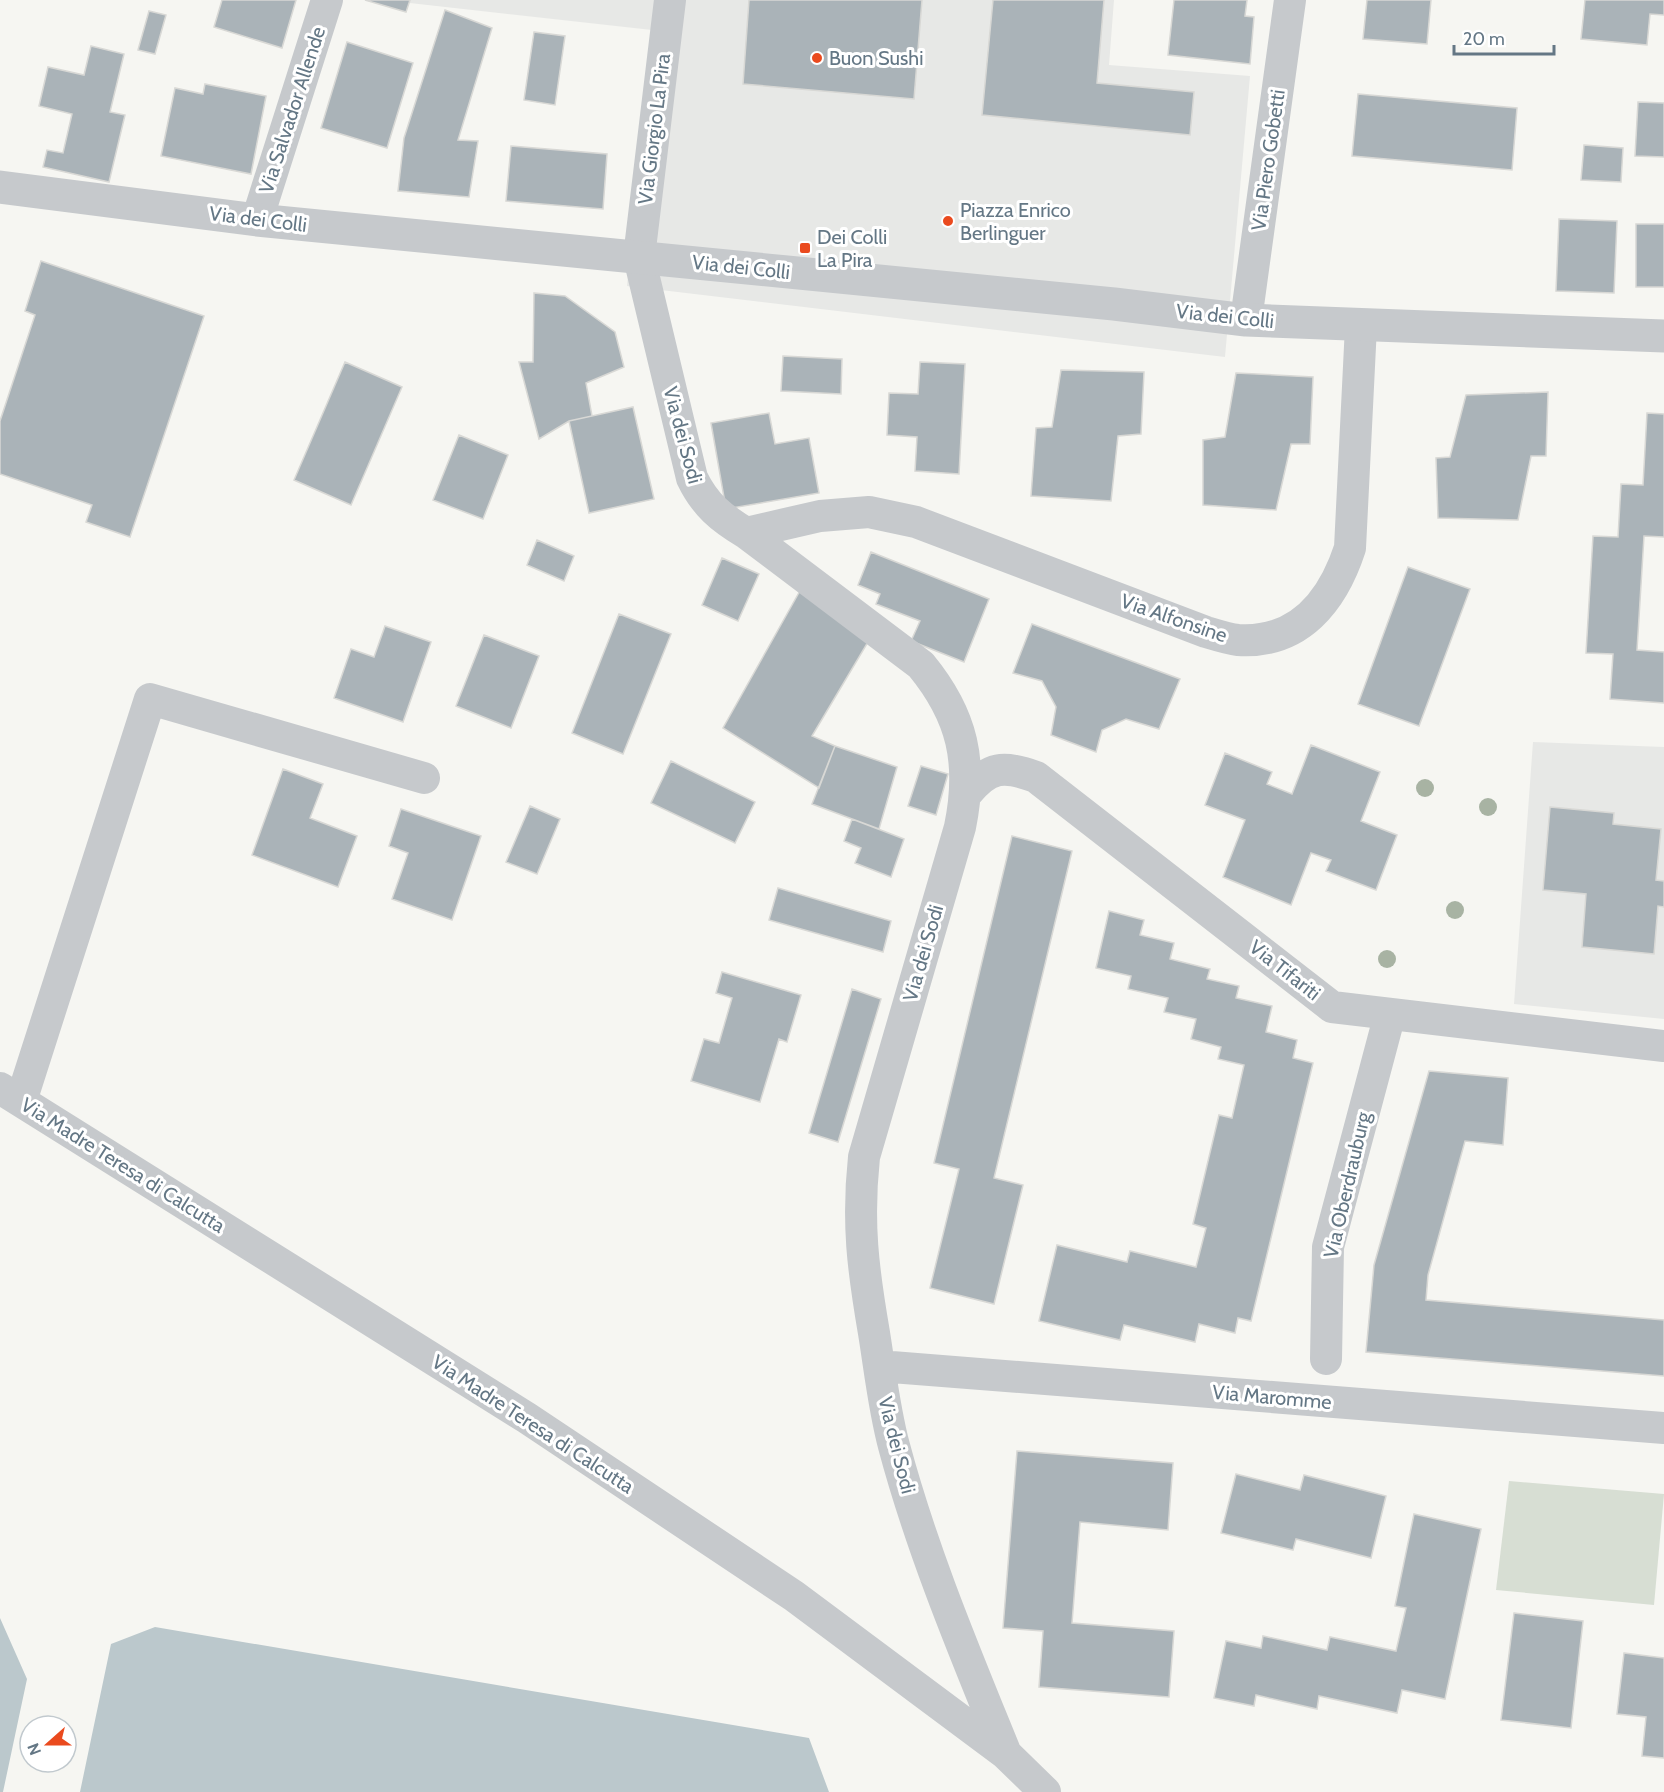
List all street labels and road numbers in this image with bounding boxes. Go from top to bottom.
street label: Via Salvador Allende [254,24,330,196]
street label: Via Giorgio La Pira [633,52,675,206]
street label: Via Piero Gobetti [1246,88,1290,232]
street label: Via dei Colli [208,201,308,237]
street label: Via dei Colli [691,250,791,284]
street label: Via dei Colli [1175,299,1275,333]
street label: Via dei Sodi [659,384,707,486]
street label: Via Alfonsine [1118,589,1230,647]
street label: Via dei Sodi [898,902,948,1004]
street label: Via Tifariti [1245,935,1325,1005]
street label: Via Madre Teresa di Calcutta [17,1092,230,1238]
street label: Via Oberdrauburg [1319,1109,1376,1260]
street label: Via Madre Teresa di Calcutta [427,1350,639,1499]
street label: Via Maromme [1211,1380,1333,1414]
street label: Via dei Sodi [873,1394,921,1496]

